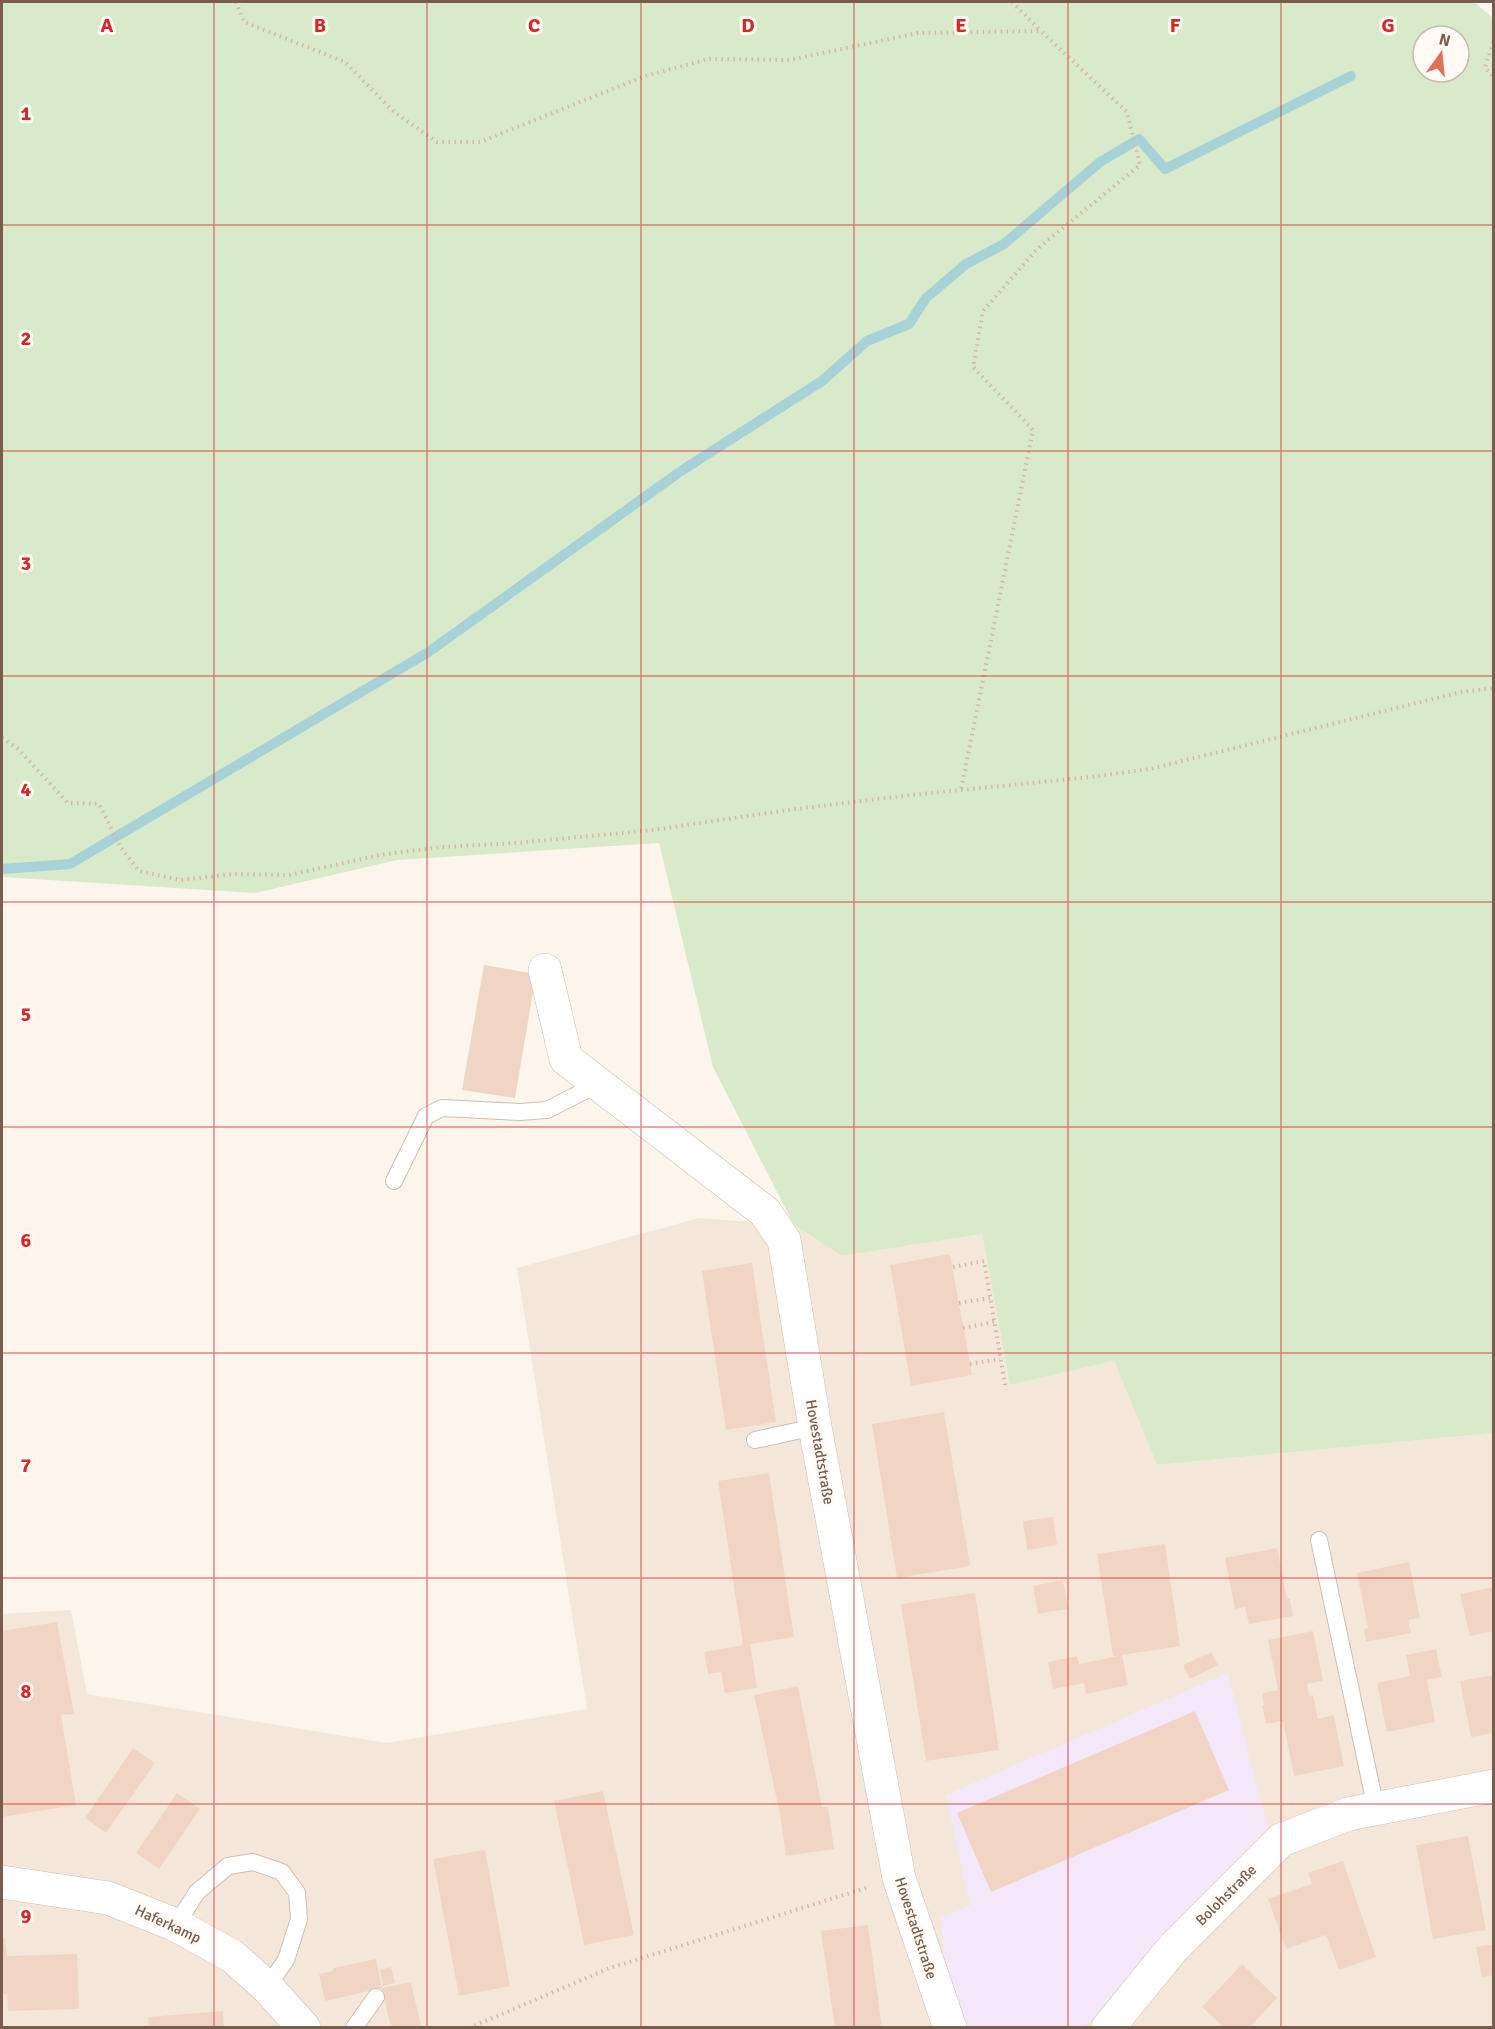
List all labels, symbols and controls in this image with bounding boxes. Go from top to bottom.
text: A [101,13,114,38]
text: B [314,13,326,38]
text: C [528,13,540,38]
text: D [741,13,755,38]
text: E [955,13,967,38]
text: F [1170,13,1181,38]
text: G [1381,13,1395,38]
north arrow [1411,24,1471,84]
text: N [1437,29,1453,52]
text: 1 [21,101,32,126]
text: 2 [21,326,31,351]
text: 3 [21,551,31,576]
text: 4 [21,777,32,802]
text: 5 [21,1002,31,1027]
text: 6 [21,1228,32,1253]
street label: Hovestadtstraße [802,1398,838,1506]
text: 7 [21,1453,32,1478]
text: 8 [21,1679,32,1704]
street label: Bolohstraße [1192,1861,1260,1929]
street label: Hovestadtstraße [891,1875,941,1981]
street label: Haferkamp [132,1901,204,1947]
text: 9 [21,1904,32,1929]

